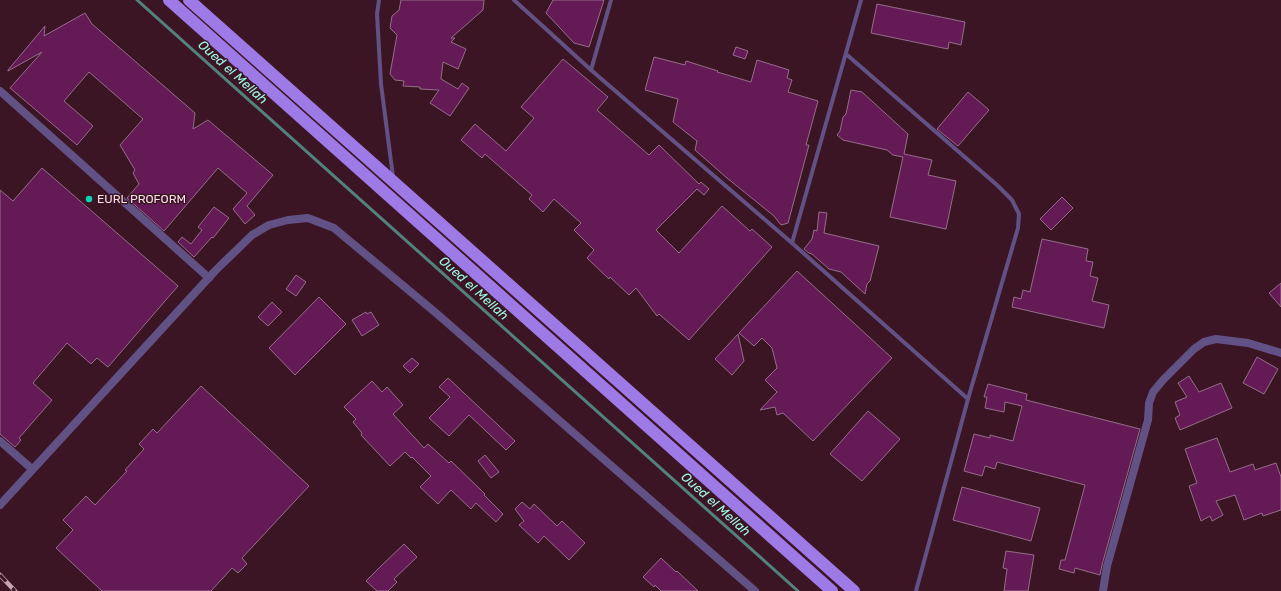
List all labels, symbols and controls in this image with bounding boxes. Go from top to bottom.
water label: Oued el Mellah [195,37,271,107]
place label: EURL PROFORM [97,192,186,206]
marker: EURL PROFORM [84,194,94,204]
water label: Oued el Mellah [436,253,512,323]
water label: Oued el Mellah [678,469,754,539]

